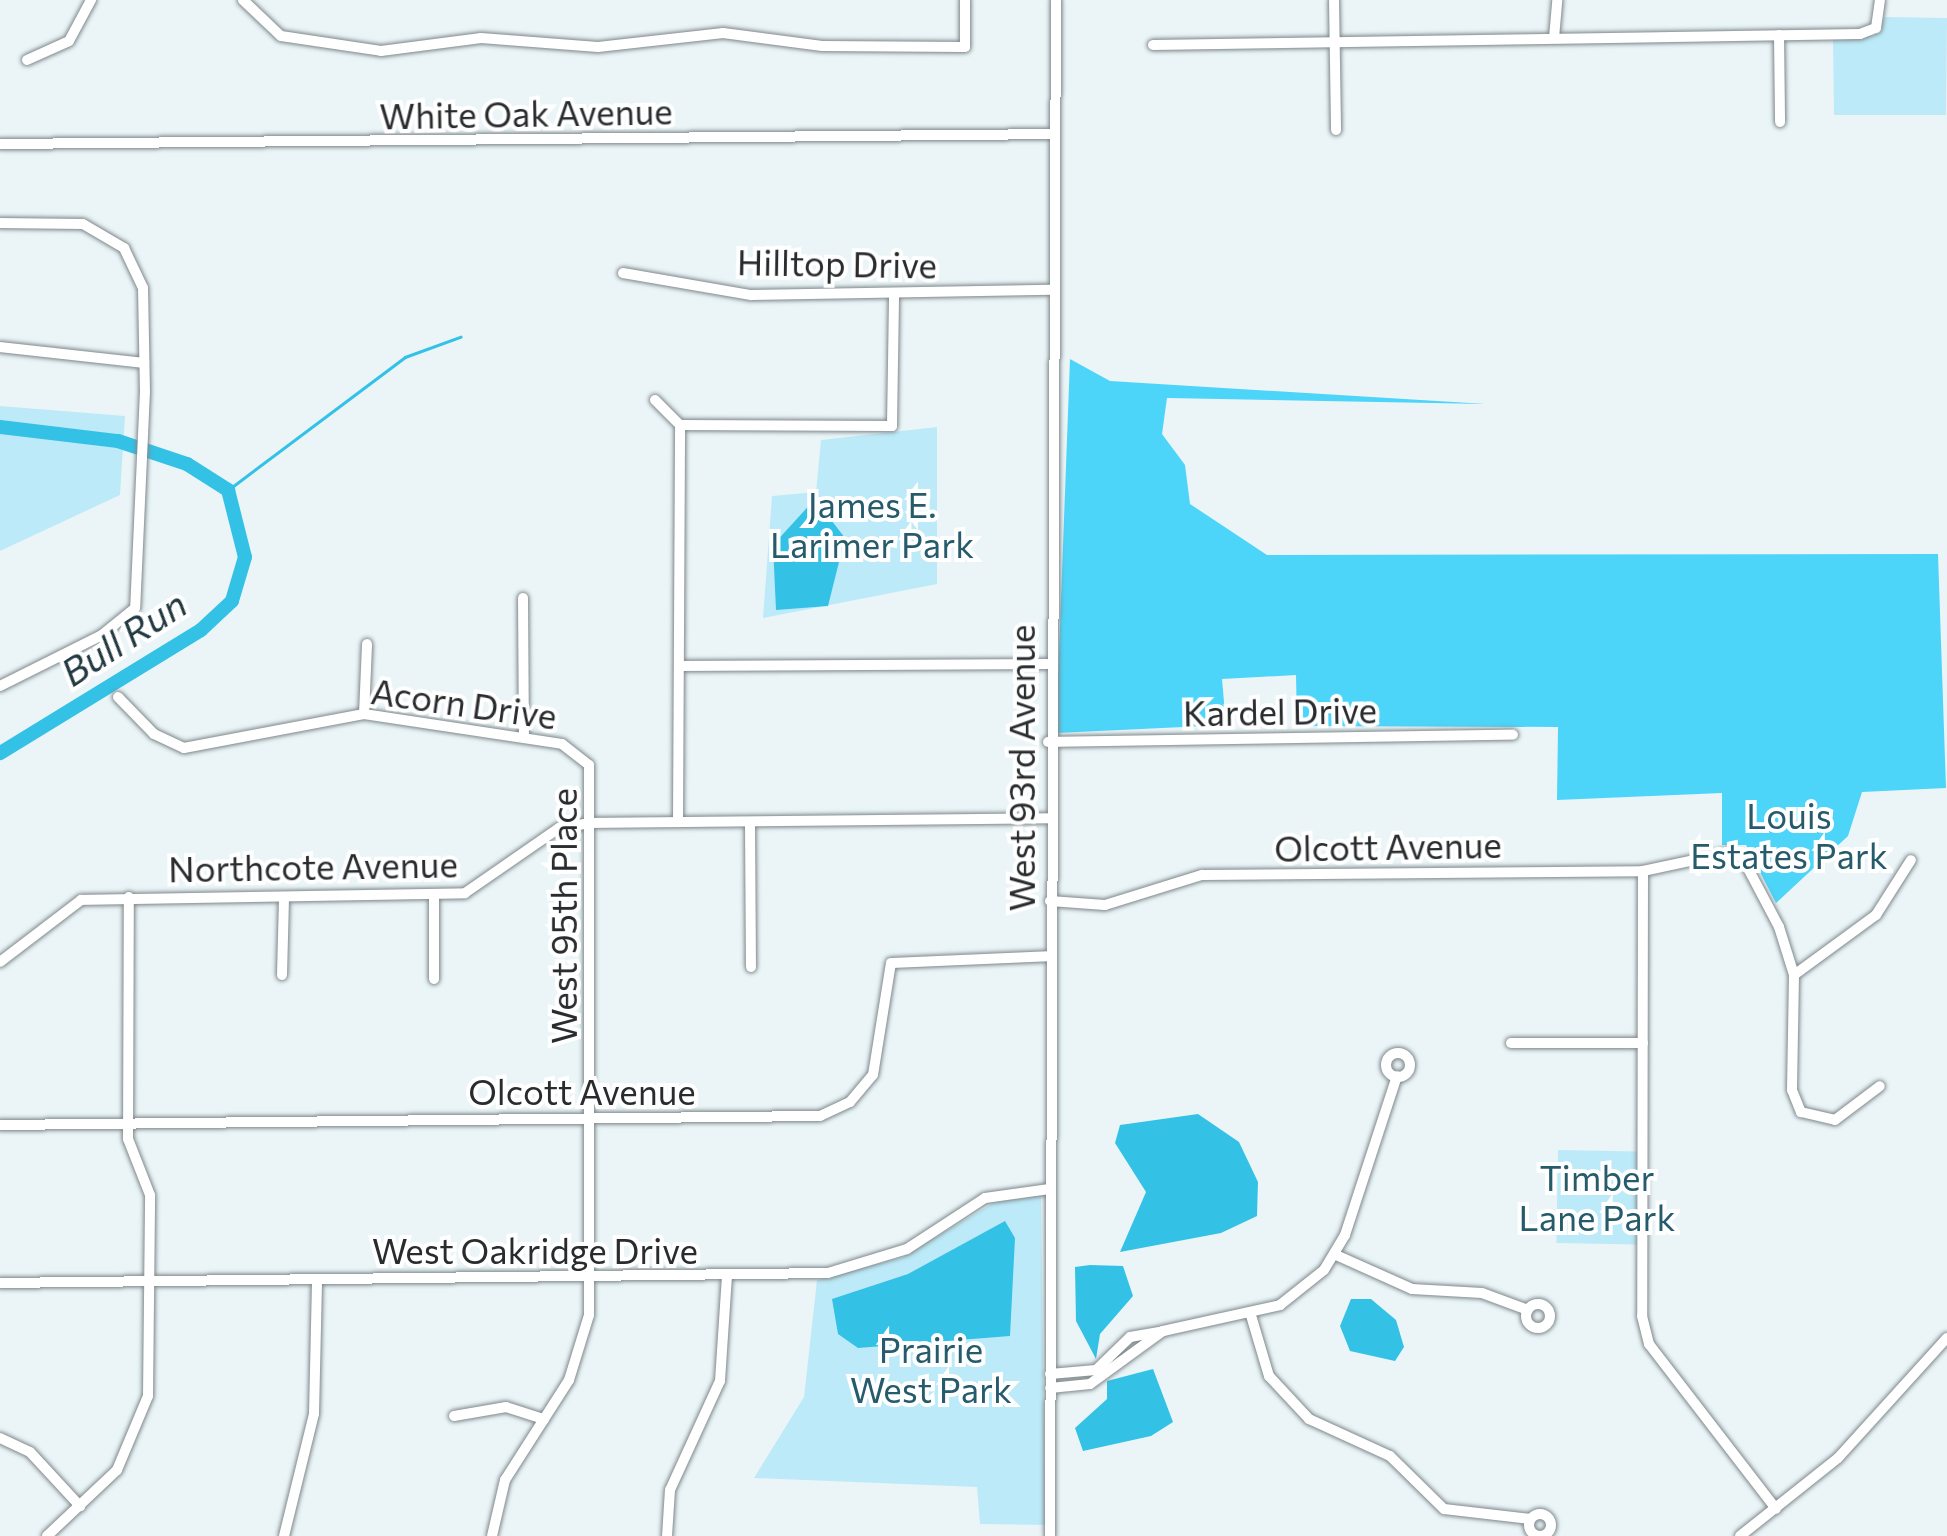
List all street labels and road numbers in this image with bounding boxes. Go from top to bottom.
street label: White Oak Avenue [379,89,673,137]
street label: Hilltop Drive [737,240,937,286]
street label: West 93rd Avenue [1000,625,1042,911]
street label: Acorn Drive [369,669,559,737]
street label: Kardel Drive [1183,688,1377,734]
street label: West 95th Place [542,788,584,1044]
street label: Olcott Avenue [1274,823,1502,869]
street label: Northcote Avenue [168,842,458,890]
street label: Olcott Avenue [468,1070,696,1112]
street label: West Oakridge Drive [372,1229,698,1271]

